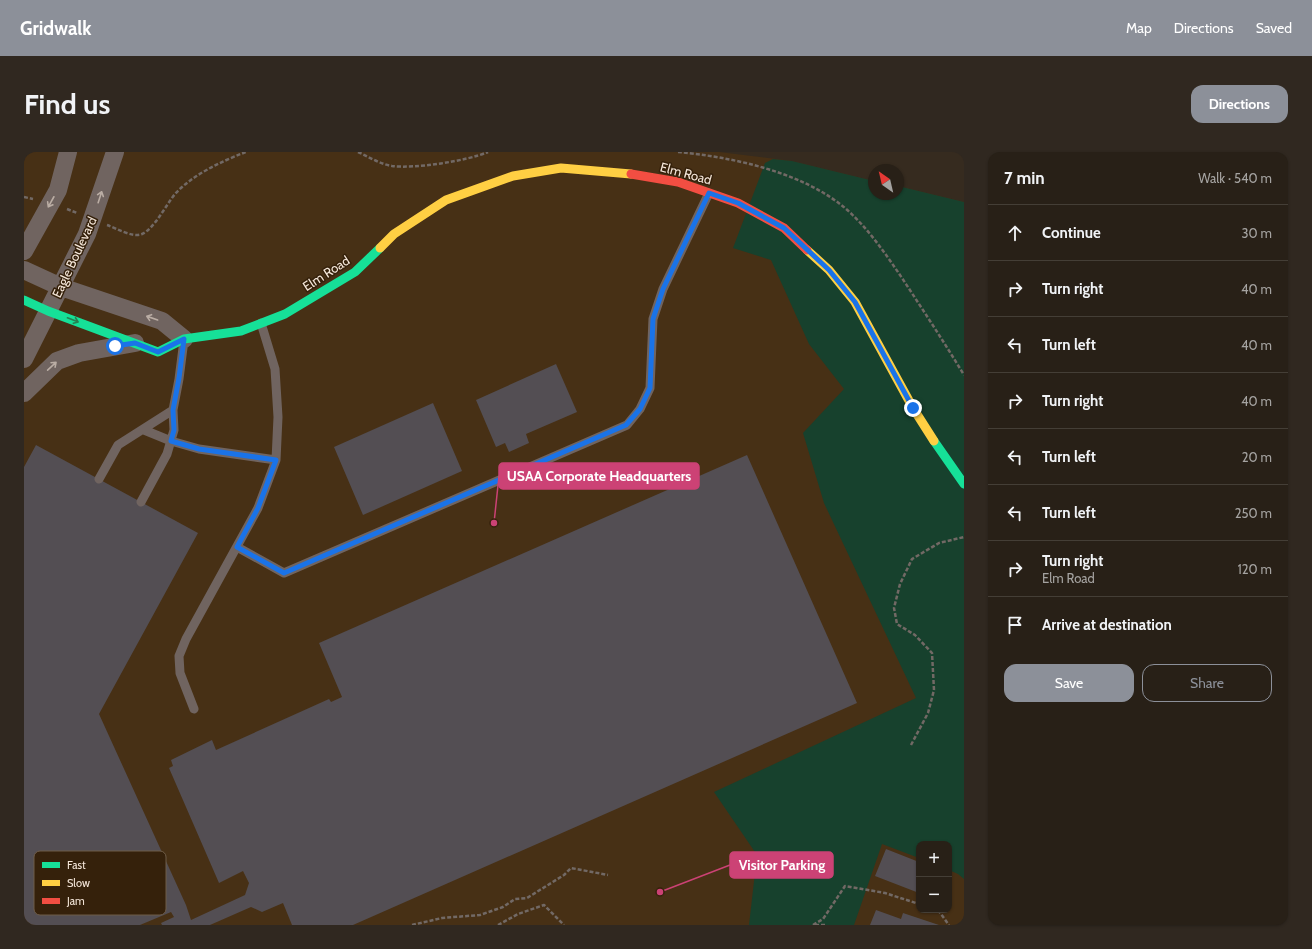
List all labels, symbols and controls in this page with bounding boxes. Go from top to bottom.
text: Gridwalk [20,17,92,40]
text: Map [1126,19,1152,37]
text: Directions [1174,19,1234,37]
text: Saved [1256,19,1292,37]
button: Directions [1191,85,1288,123]
text: Find us [24,87,110,121]
street label: Elm Road [658,158,714,188]
north arrow [868,164,904,200]
text: 7 min [1004,168,1045,188]
text: Walk · 540 m [1198,170,1272,186]
one-way arrow [97,190,104,203]
one-way arrow [47,196,55,208]
street label: Eagle Boulevard [48,214,100,300]
icon: ahead [1004,222,1026,244]
text: Continue [1042,224,1101,242]
text: 30 m [1242,225,1272,241]
street label: Elm Road [300,252,352,294]
icon: right [1004,278,1026,300]
text: Turn right [1042,280,1103,298]
text: 40 m [1241,281,1272,297]
one-way arrow [146,313,158,321]
one-way arrow [66,317,79,324]
icon: left [1004,334,1026,356]
text: Turn left [1042,336,1096,354]
route start [106,337,124,355]
text: 40 m [1241,337,1272,353]
one-way arrow [47,361,57,371]
icon: right [1004,390,1026,412]
text: Turn right [1042,392,1103,410]
text: 40 m [1241,393,1272,409]
route end [904,399,922,417]
icon: left [1004,446,1026,468]
text: Turn left [1042,448,1096,466]
text: 20 m [1242,449,1272,465]
callout: USAA Corporate Headquarters [499,463,699,489]
text: USAA Corporate Headquarters [507,467,691,485]
icon: left [1004,502,1026,524]
text: Turn left [1042,504,1096,522]
text: 250 m [1235,505,1272,521]
text: Turn right [1042,552,1103,570]
icon: right [1004,558,1026,580]
text: 120 m [1238,561,1272,577]
text: Elm Road [1042,570,1095,586]
icon: arrive [1004,614,1026,636]
text: Arrive at destination [1042,616,1172,634]
button: Save [1004,664,1134,702]
button: Share [1142,664,1272,702]
map controls [916,841,952,913]
button: + [916,841,952,877]
legend [34,851,166,915]
callout: Visitor Parking [730,852,833,878]
text: Visitor Parking [739,856,825,874]
text: Fast [67,858,86,872]
text: Slow [67,876,90,890]
button: − [916,877,952,913]
text: Jam [66,894,85,908]

